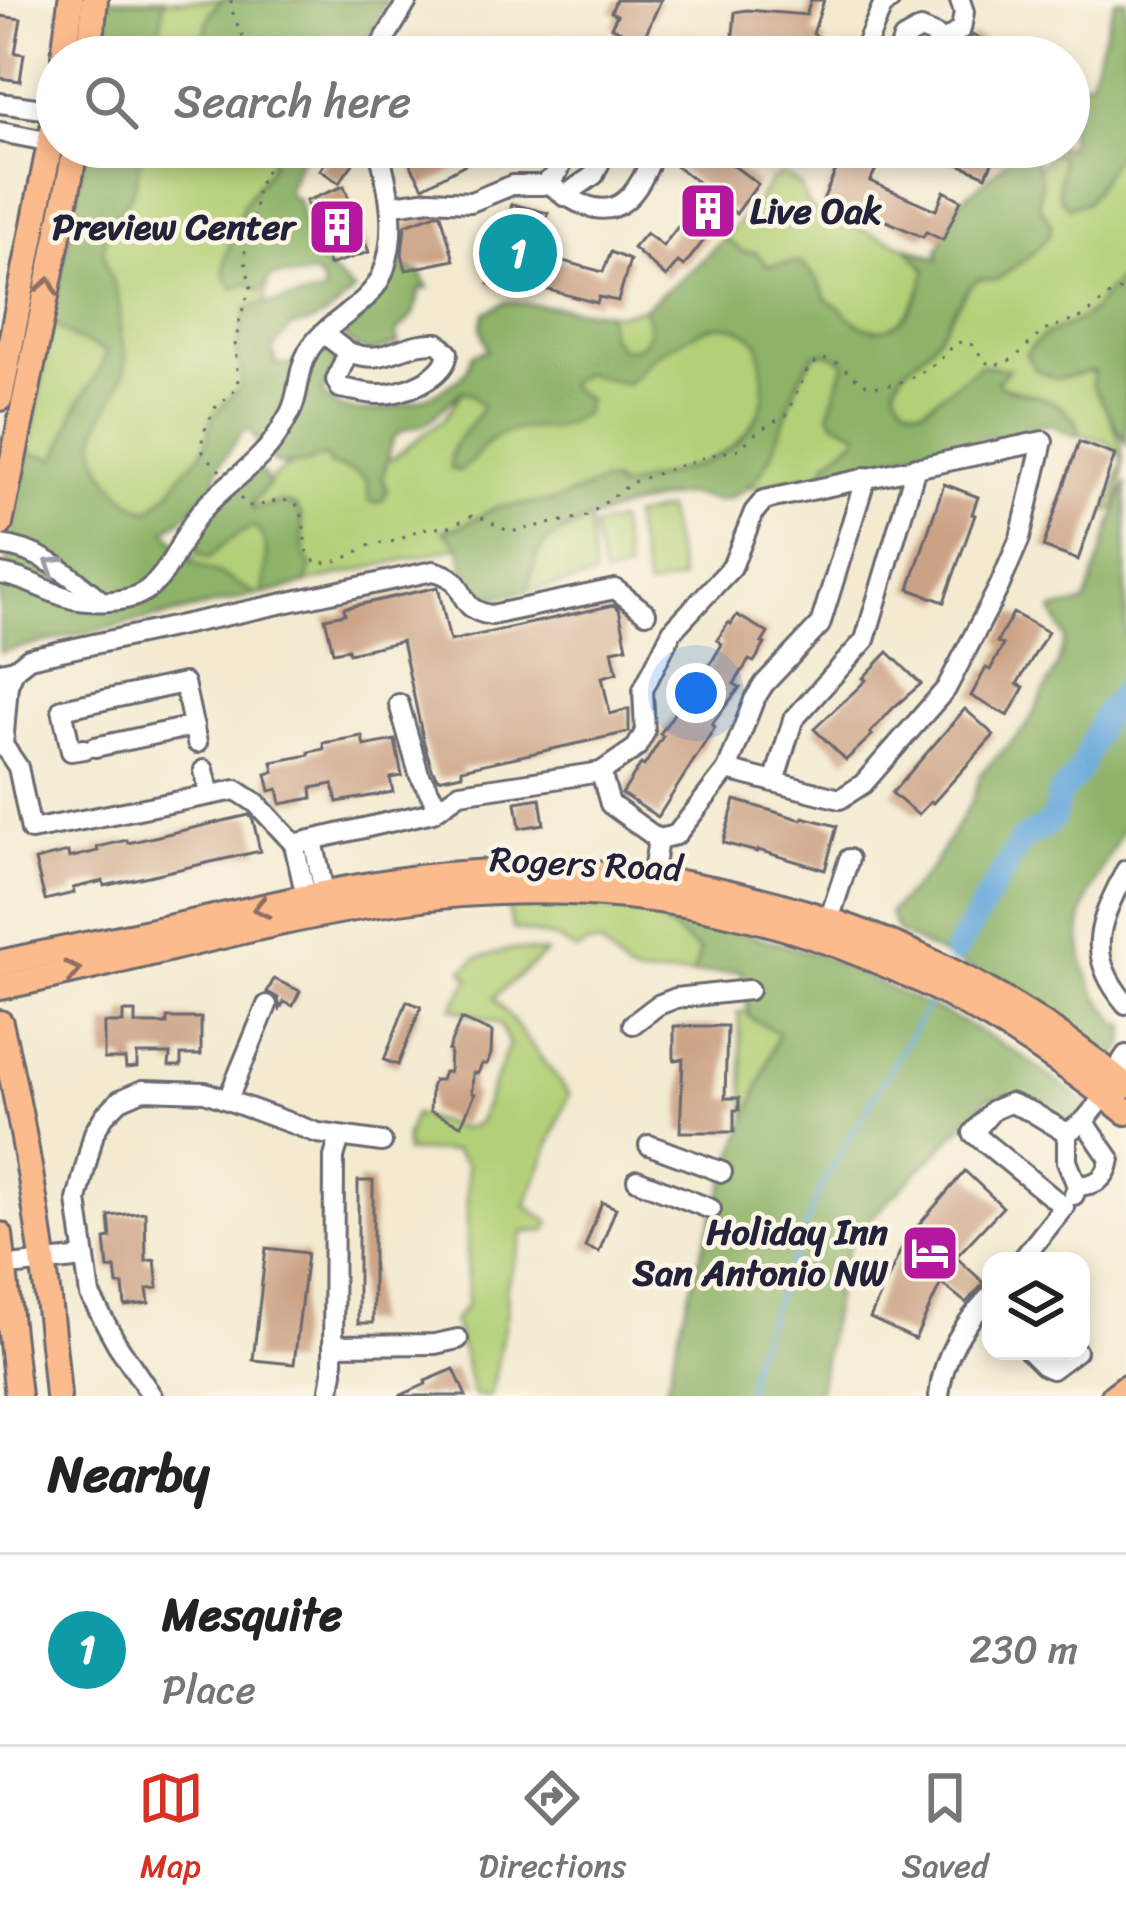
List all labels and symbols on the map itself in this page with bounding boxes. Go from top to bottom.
place label: Live Oak [750,179,883,243]
building icon: Live Oak [677,180,739,242]
place label: Preview Center [52,195,297,259]
building icon: Preview Center [306,196,368,258]
pin: 1 [479,208,557,298]
one-way arrow [34,276,60,296]
one-way arrow [44,557,66,579]
your location [666,663,726,723]
street label: Rogers Road [488,827,687,901]
one-way arrow [251,894,271,919]
one-way arrow [62,960,82,985]
place label: Holiday Inn San Antonio NW [632,1200,889,1305]
hotel icon: Holiday Inn San Antonio NW [899,1222,961,1284]

